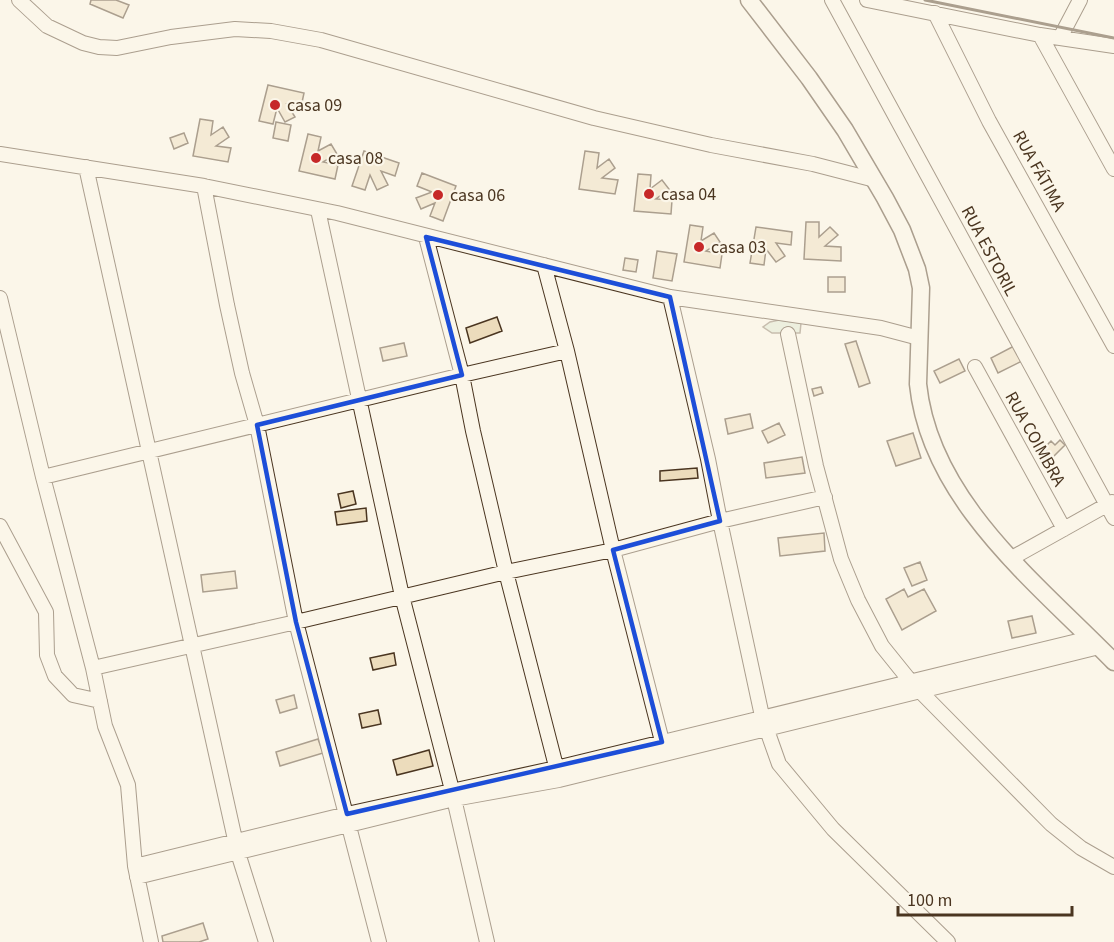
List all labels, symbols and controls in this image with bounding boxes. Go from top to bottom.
place label: casa 09 [287,93,342,118]
marker: casa 09 [268,98,282,112]
street label: RUA FÁTIMA [1006,126,1072,216]
place label: casa 08 [328,146,383,171]
marker: casa 08 [309,151,323,165]
place label: casa 04 [661,182,716,207]
place label: casa 06 [450,183,505,208]
marker: casa 04 [642,187,656,201]
marker: casa 06 [431,188,445,202]
street label: RUA ESTORIL [955,202,1023,301]
place label: casa 03 [711,235,766,260]
marker: casa 03 [692,240,706,254]
street label: RUA COIMBRA [999,387,1071,491]
scale bar [898,879,1072,917]
text: 100 m [907,888,952,913]

